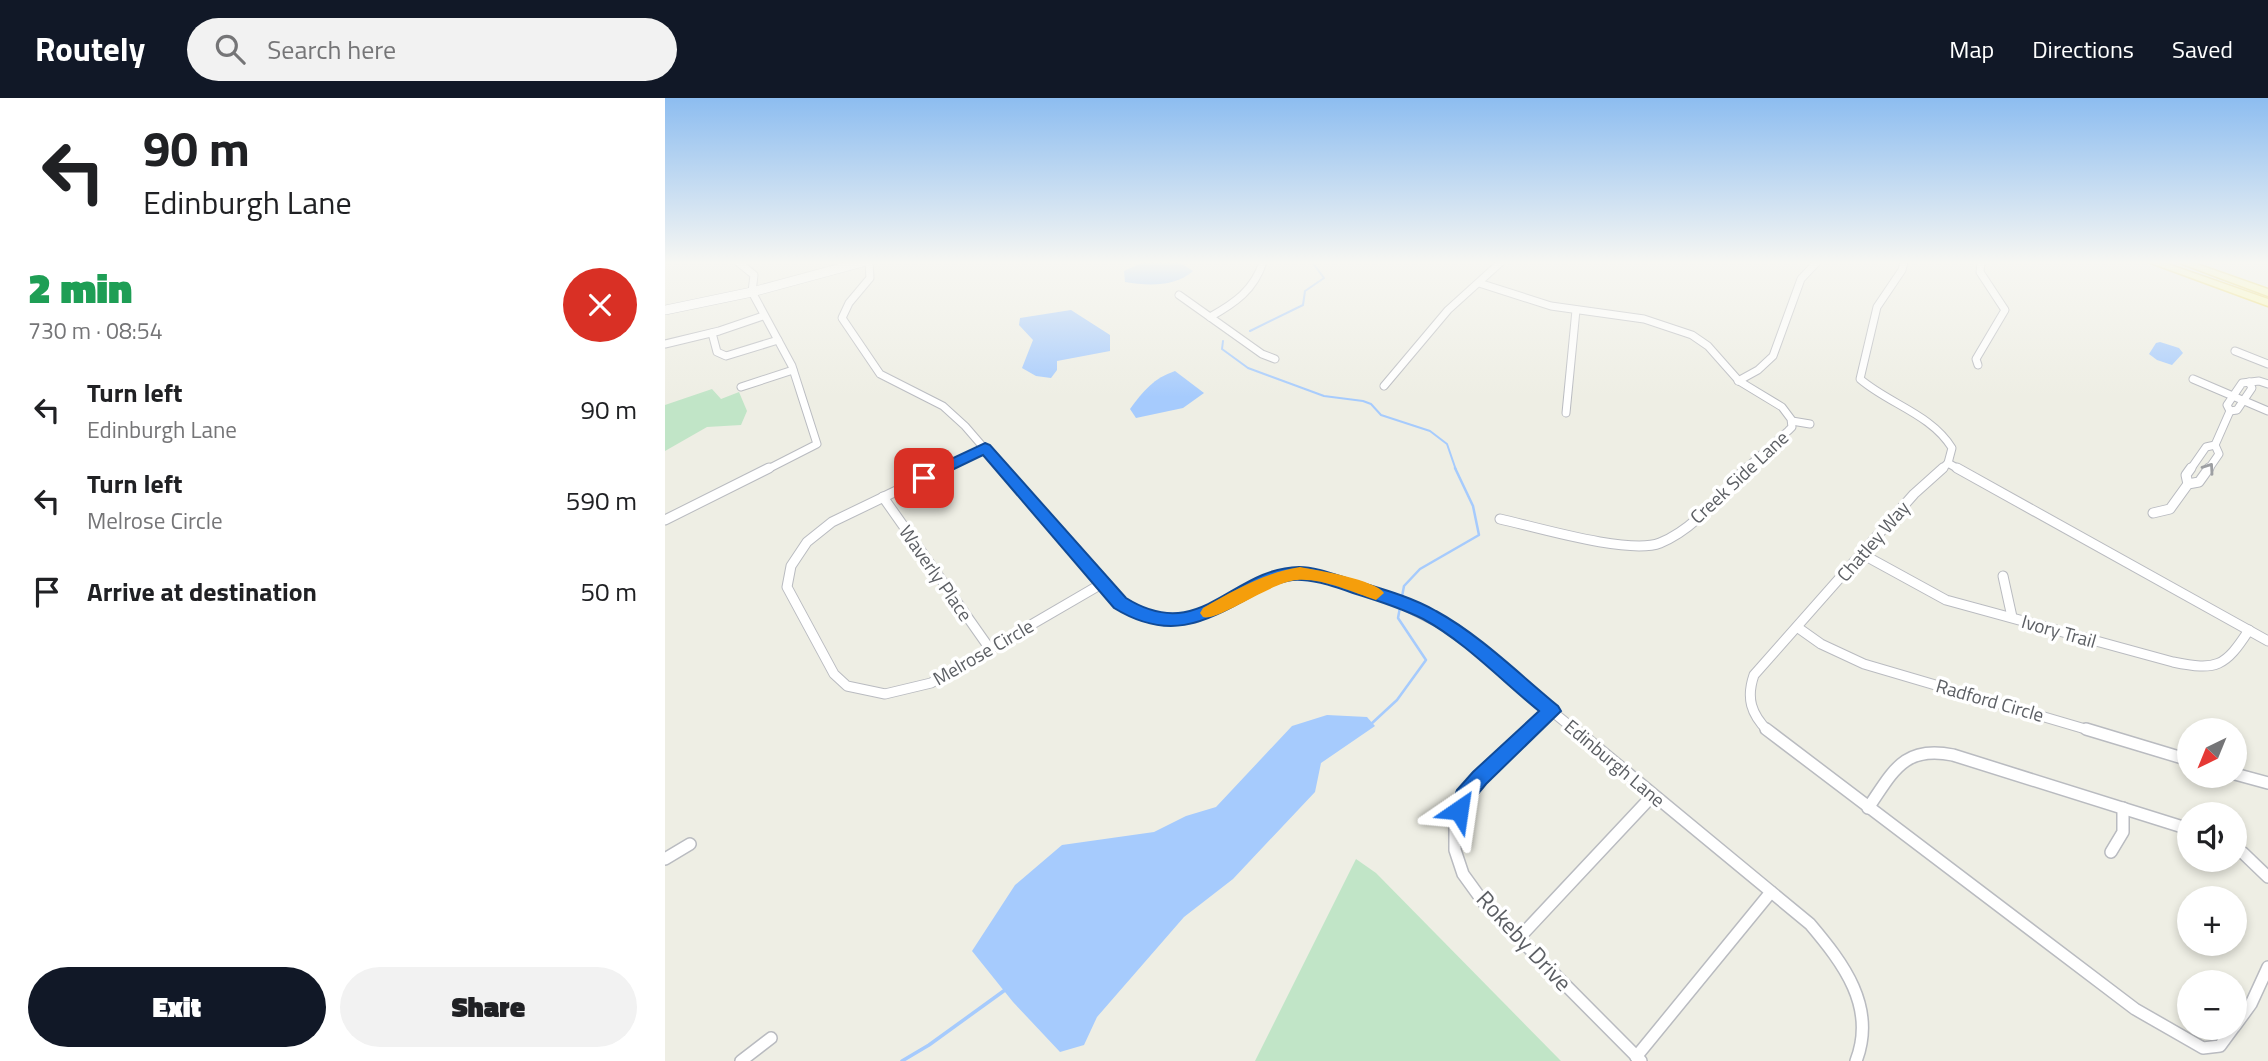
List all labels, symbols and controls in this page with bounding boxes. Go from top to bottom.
search box [187,18,677,81]
text: Routely [35,24,145,74]
icon: search [211,30,249,68]
text: Search here [267,30,396,69]
text: Map [1949,31,1994,67]
text: Directions [2032,31,2134,67]
text: Saved [2172,31,2233,67]
text: 90 m [143,110,250,185]
icon: left [28,126,119,217]
text: Edinburgh Lane [143,178,352,226]
text: 2 min [28,255,132,319]
button: close [563,268,637,342]
text: 730 m · 08:54 [28,313,163,348]
text: Turn left [87,373,182,412]
text: 90 m [580,390,637,429]
icon: left [28,391,66,429]
text: Edinburgh Lane [87,412,237,447]
street label: Creek Side Lane [1683,423,1795,530]
pin [894,448,954,508]
icon: arrive [905,459,943,497]
one-way arrow [2201,463,2213,476]
text: Turn left [87,464,182,503]
text: 590 m [566,481,637,520]
icon: left [28,482,66,520]
street label: Chatley Way [1829,494,1916,588]
text: Melrose Circle [87,503,223,538]
street label: Waverly Place [892,519,980,627]
text: Arrive at destination [87,572,317,611]
text: 50 m [580,572,637,611]
icon: arrive [28,573,66,611]
street label: Ivory Trail [2018,606,2100,655]
street label: Melrose Circle [927,611,1039,692]
street label: Radford Circle [1933,670,2048,729]
street label: Edinburgh Lane [1559,712,1672,814]
north arrow [2177,718,2247,788]
map controls [2177,718,2247,1040]
position arrow [1422,773,1496,847]
button: sound [2177,802,2247,872]
street label: Rokeby Drive [1468,882,1580,999]
button: + [2177,886,2247,956]
button: Exit [28,967,326,1047]
button: Share [340,967,637,1047]
button: − [2177,970,2247,1040]

